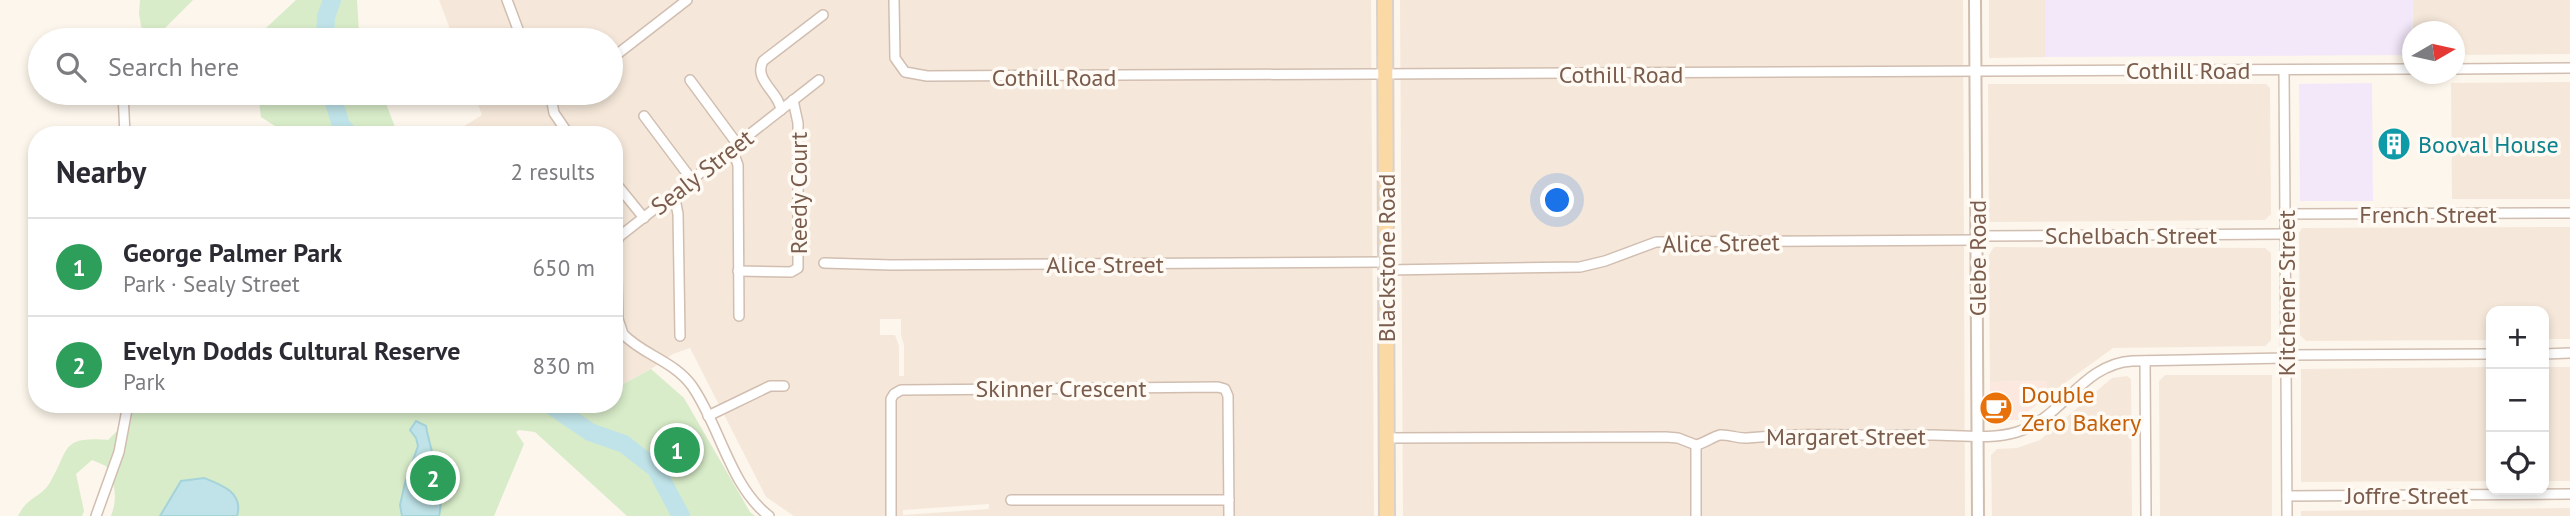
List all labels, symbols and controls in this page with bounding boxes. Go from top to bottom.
north arrow [2402,21,2465,84]
search box [28,28,623,105]
icon: search [52,48,90,86]
text: Search here [108,50,239,83]
street label: Cothill Road [2126,55,2250,86]
street label: Cothill Road [1559,59,1683,90]
street label: Cothill Road [992,62,1116,93]
street label: Sealy Street [644,122,760,222]
building icon: Booval House [2375,125,2413,163]
place label: Booval House [2418,129,2559,160]
street label: Reedy Court [783,132,814,254]
text: Nearby [56,152,146,191]
text: 2 results [511,157,595,186]
street label: Blackstone Road [1371,174,1402,342]
your location [1540,183,1574,217]
street label: French Street [2359,199,2497,230]
street label: Glebe Road [1962,200,1993,316]
street label: Kitchener Street [2271,210,2302,376]
street label: Schelbach Street [2045,220,2217,251]
street label: Alice Street [1662,226,1780,260]
text: George Palmer Park [123,236,342,269]
street label: Alice Street [1046,249,1164,280]
text: 1 [72,253,86,282]
text: 650 m [533,253,595,282]
text: Park · Sealy Street [123,269,300,298]
map controls [2486,306,2549,495]
button: + [2486,306,2549,369]
text: Evelyn Dodds Cultural Reserve [123,334,460,367]
text: 2 [72,351,86,380]
text: 830 m [533,351,595,380]
text: Park [123,367,165,396]
button: − [2486,369,2549,432]
street label: Skinner Crescent [975,373,1147,404]
place label: Double Zero Bakery [2021,379,2141,438]
cafe icon: Double Zero Bakery [1977,389,2015,427]
street label: Margaret Street [1766,421,1926,452]
pin: 1 [654,424,700,476]
button: locate [2486,432,2549,495]
pin: 2 [410,452,456,504]
street label: Joffre Street [2345,480,2468,511]

